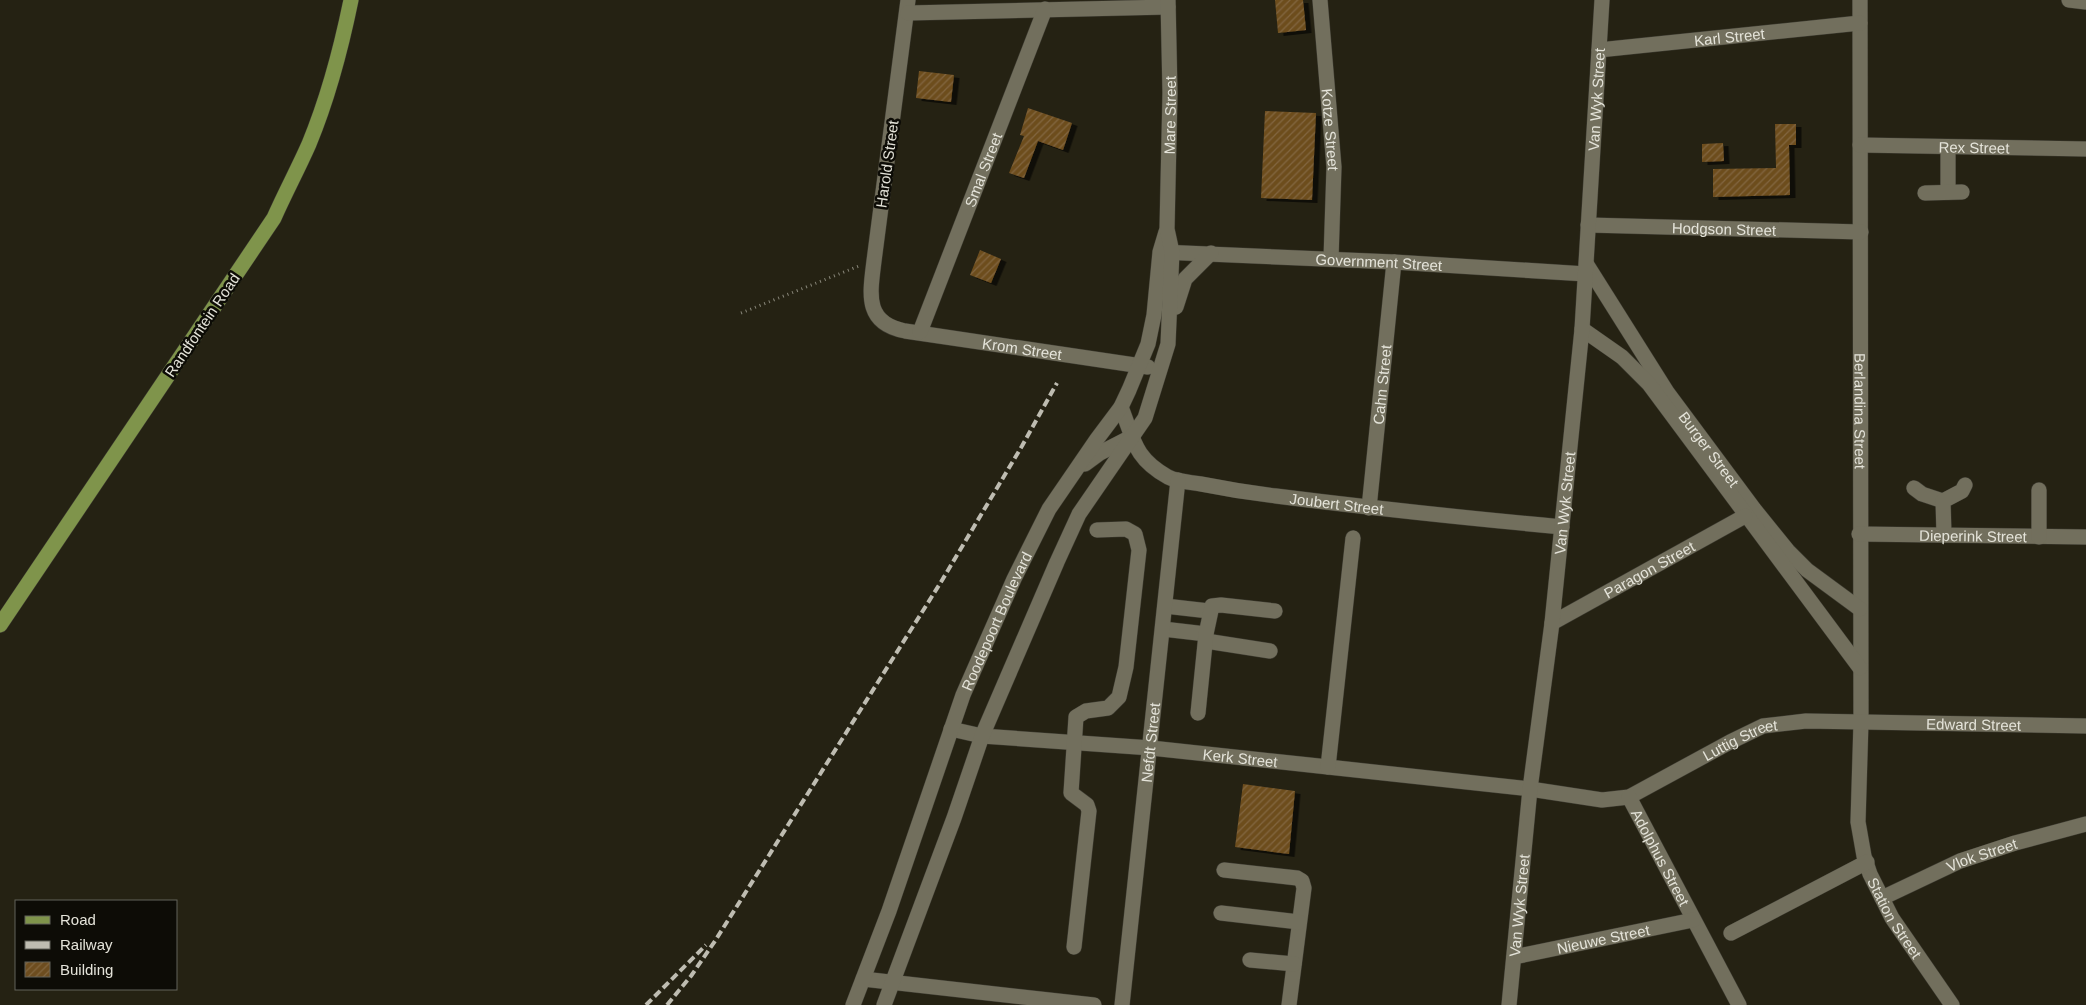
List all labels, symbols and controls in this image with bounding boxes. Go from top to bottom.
street label: Karl Street [1693,24,1766,49]
street label: Van Wyk Street [1584,47,1608,151]
street label: Mare Street [1160,75,1179,155]
street label: Kotze Street [1319,88,1343,172]
street label: Harold Street [872,118,902,209]
street label: Smal Street [961,129,1005,209]
street label: Rex Street [1938,138,2010,156]
street label: Hodgson Street [1672,219,1777,238]
street label: Government Street [1315,250,1443,274]
street label: Randfontein Road [161,270,243,380]
street label: Krom Street [981,334,1064,363]
street label: Cahn Street [1369,343,1394,425]
street label: Berlandina Street [1852,353,1869,470]
street label: Burger Street [1676,408,1743,490]
street label: Van Wyk Street [1551,450,1578,555]
street label: Joubert Street [1289,489,1385,517]
street label: Dieperink Street [1919,526,2028,545]
street label: Paragon Street [1601,537,1698,601]
street label: Roodepoort Boulevard [958,549,1035,693]
street label: Nefdt Street [1137,701,1163,783]
street label: Edward Street [1926,715,2022,733]
street label: Luttig Street [1700,716,1779,764]
street label: Kerk Street [1202,745,1279,770]
street label: Adolphus Street [1628,806,1694,909]
street label: Vlok Street [1944,834,2020,875]
street label: Van Wyk Street [1505,853,1532,958]
street label: Station Street [1865,875,1926,962]
legend [15,900,178,990]
text: Road [60,911,96,928]
street label: Nieuwe Street [1555,921,1652,956]
text: Railway [60,936,113,953]
text: Building [60,961,113,978]

